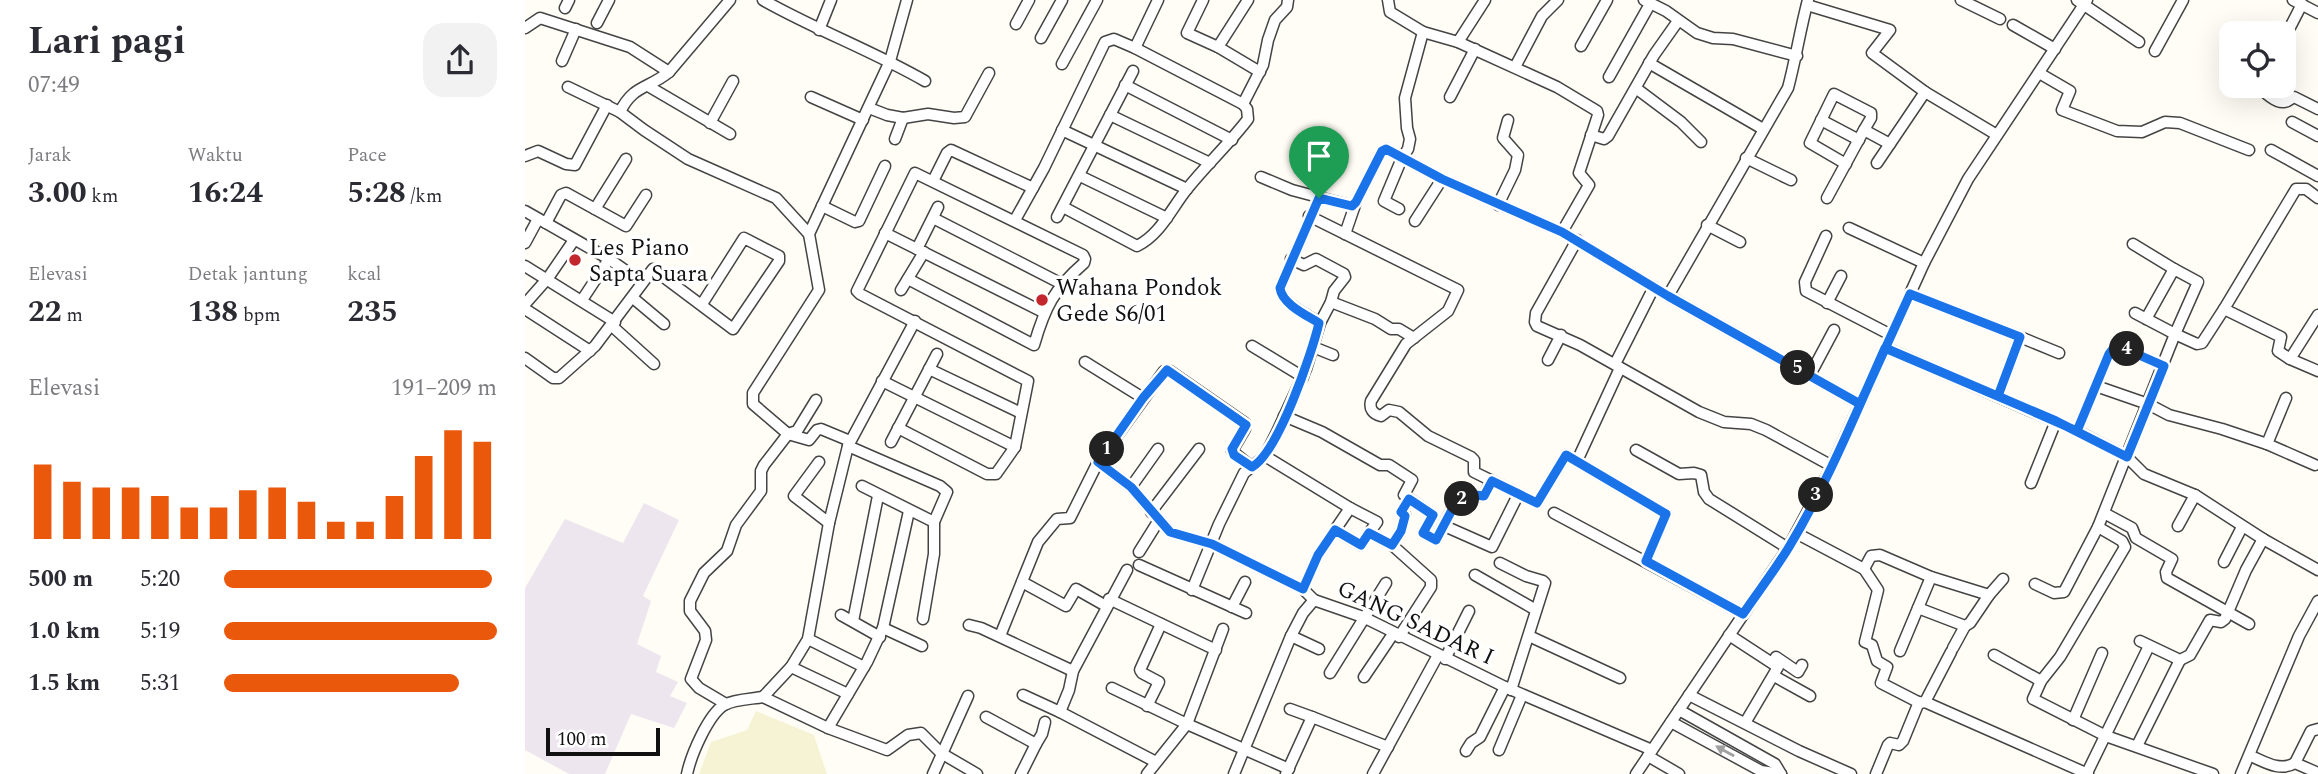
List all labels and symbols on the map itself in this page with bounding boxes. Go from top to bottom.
pin [1289,126,1349,198]
place label: Les Piano Sapta Suara [589,231,708,292]
marker: Les Piano Sapta Suara [567,252,583,268]
place label: Wahana Pondok Gede S6/01 [1056,271,1222,332]
marker: Wahana Pondok Gede S6/01 [1034,292,1050,308]
pin: 4 [2109,332,2145,366]
pin: 5 [1781,350,1815,386]
pin: 1 [1089,432,1125,466]
pin: 3 [1799,477,1833,512]
pin: 2 [1445,482,1479,516]
street label: GANG SADAR I [1331,572,1500,675]
scale bar [546,725,660,757]
one-way arrow [1715,745,1735,757]

